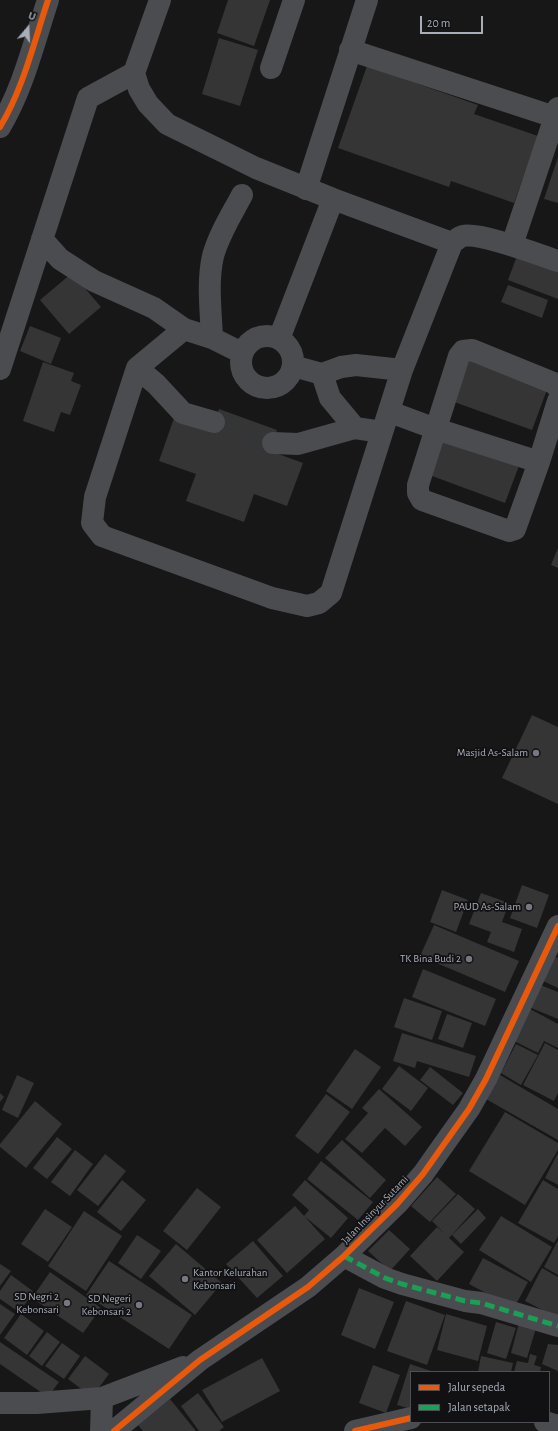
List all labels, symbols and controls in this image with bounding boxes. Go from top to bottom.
north arrow [8,8,48,48]
scale bar [422,8,485,34]
text: U [27,10,37,23]
text: 20 m [427,17,450,29]
place label: Masjid As-Salam [457,746,528,760]
marker: Masjid As-Salam [531,748,541,758]
place label: PAUD As-Salam [454,900,521,914]
marker: PAUD As-Salam [524,902,534,912]
place label: TK Bina Budi 2 [400,952,461,966]
marker: TK Bina Budi 2 [464,954,474,964]
street label: Jalan Insinyur Sutami [339,1173,411,1247]
place label: Kantor Kelurahan Kebonsari [193,1266,268,1292]
marker: Kantor Kelurahan Kebonsari [180,1274,190,1284]
place label: SD Negri 2 Kebonsari [14,1290,59,1316]
place label: SD Negeri Kebonsari 2 [81,1292,131,1318]
marker: SD Negri 2 Kebonsari [62,1298,72,1308]
marker: SD Negeri Kebonsari 2 [134,1300,144,1310]
legend [410,1371,550,1423]
text: Jalur sepeda [448,1381,505,1393]
text: Jalan setapak [448,1401,510,1413]

